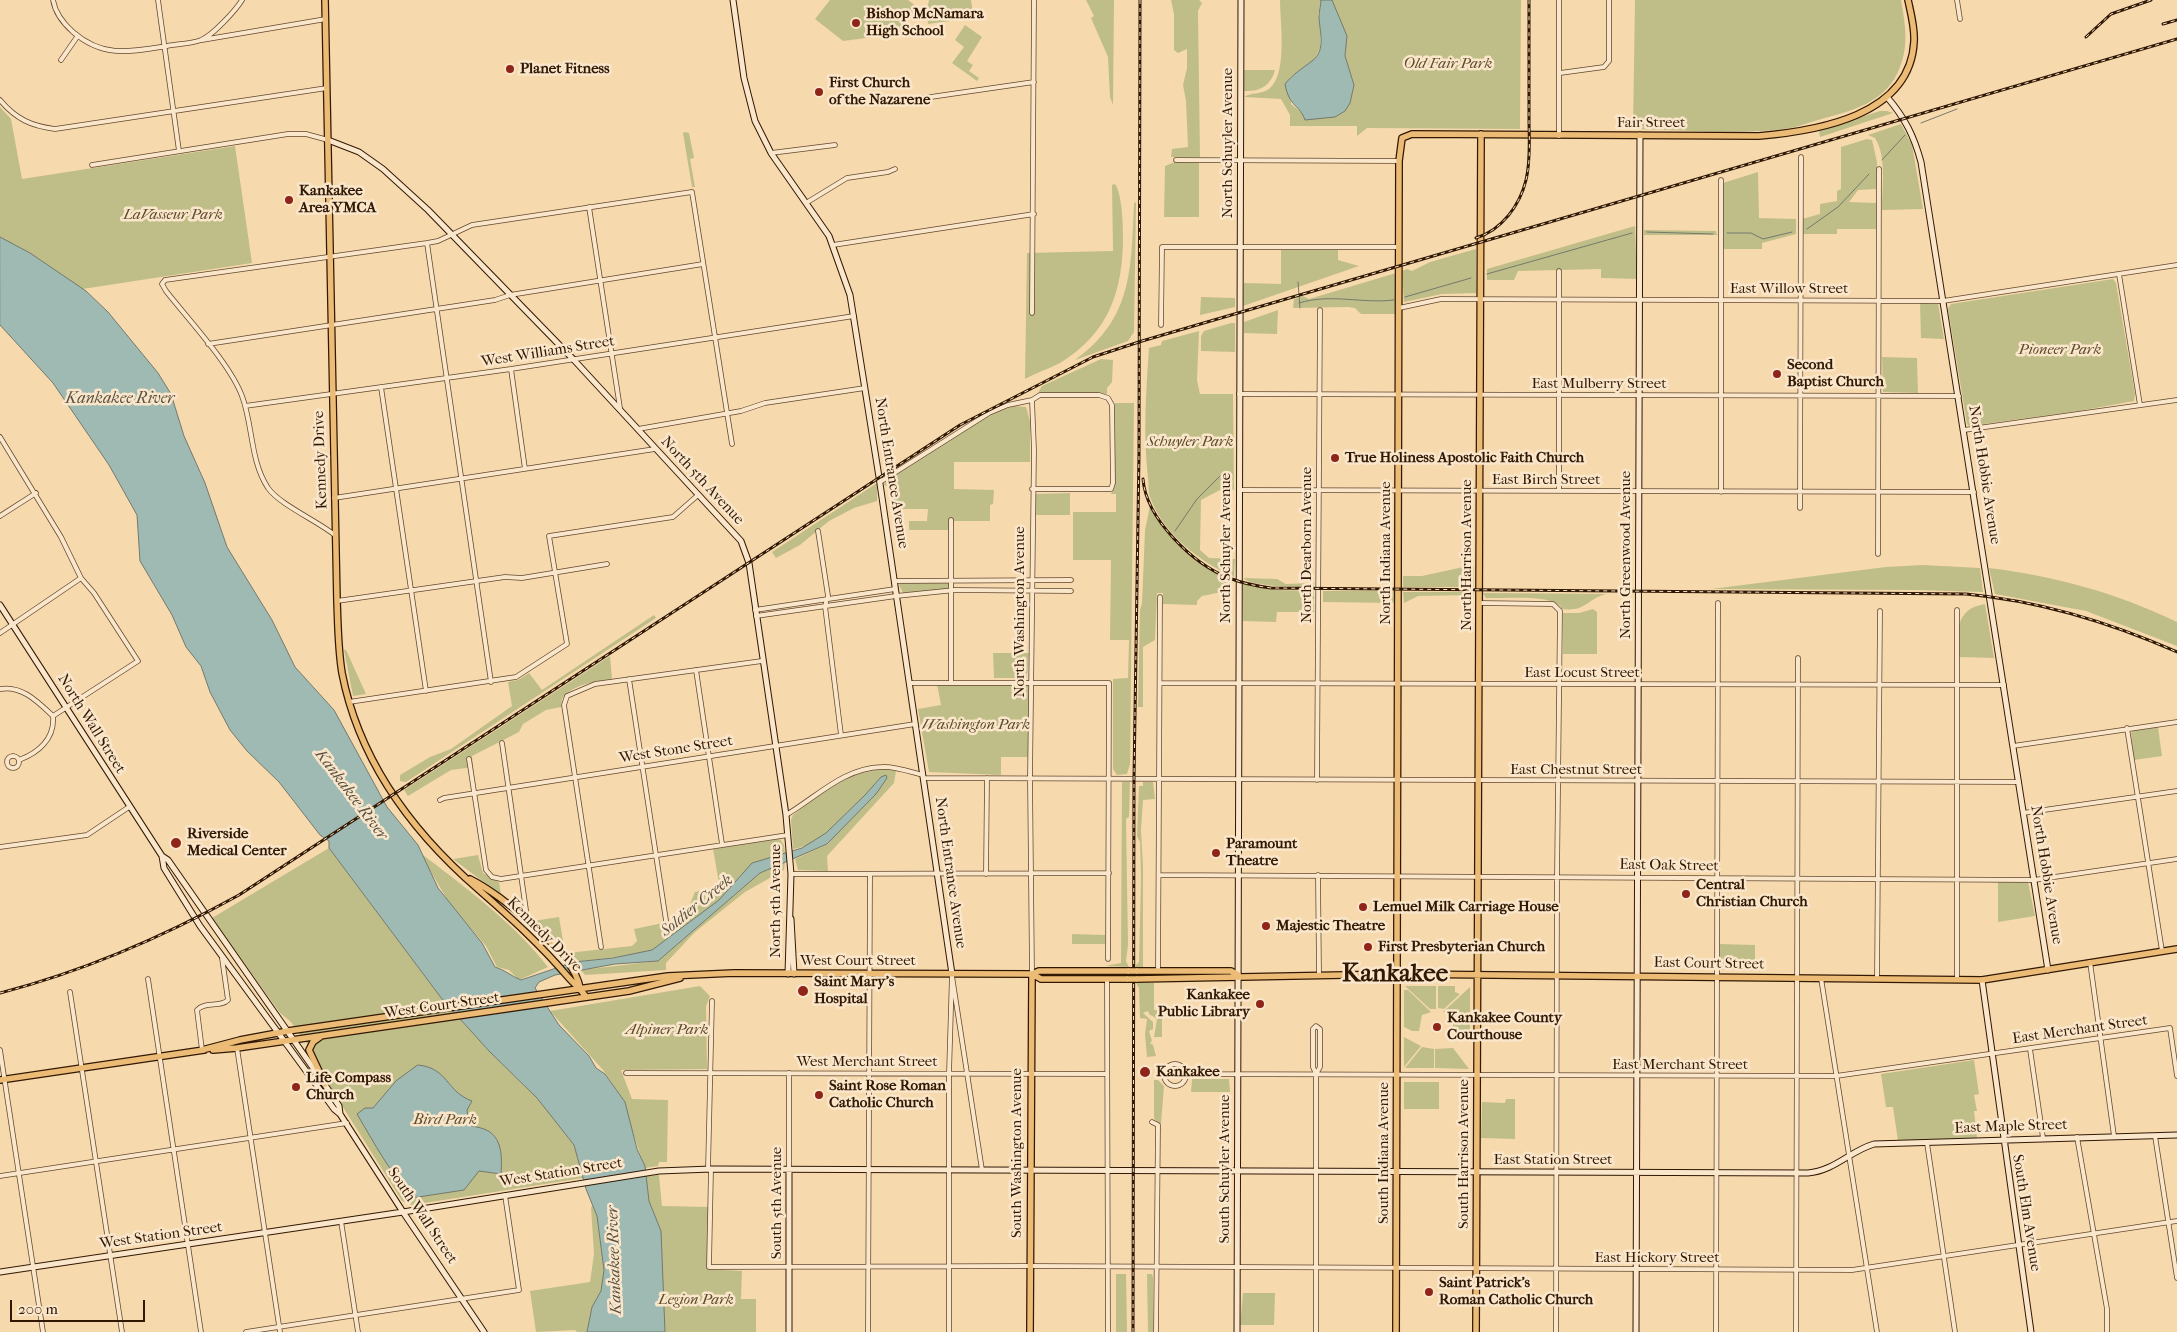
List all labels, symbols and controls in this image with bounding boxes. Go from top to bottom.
place label: Bishop McNamara High School [866,5,984,40]
marker: Bishop McNamara High School [850,17,862,29]
park label: Old Fair Park [1404,55,1492,73]
place label: Planet Fitness [520,60,610,78]
marker: Planet Fitness [504,63,516,75]
street label: North Schuyler Avenue [1219,68,1237,218]
place label: First Church of the Nazarene [829,74,930,109]
marker: First Church of the Nazarene [813,86,825,98]
street label: Fair Street [1617,114,1685,132]
place label: Kankakee Area YMCA [299,182,376,217]
marker: Kankakee Area YMCA [283,194,295,206]
park label: LaVasseur Park [123,206,223,224]
street label: East Willow Street [1730,280,1848,298]
street label: West Williams Street [480,333,616,371]
park label: Pioneer Park [2019,341,2101,359]
place label: Second Baptist Church [1787,356,1884,391]
marker: Second Baptist Church [1771,368,1783,380]
street label: East Mulberry Street [1531,375,1667,393]
water label: Kankakee River [66,389,174,409]
street label: North Entrance Avenue [870,396,912,550]
street label: North Hobbie Avenue [1964,404,2004,546]
street label: Kennedy Drive [310,410,332,510]
street label: North 5th Avenue [657,433,747,529]
park label: Schuyler Park [1147,433,1233,451]
place label: True Holiness Apostolic Faith Church [1345,449,1584,467]
marker: True Holiness Apostolic Faith Church [1329,452,1341,464]
street label: North Dearborn Avenue [1298,467,1316,623]
street label: East Birch Street [1492,471,1600,489]
street label: North Greenwood Avenue [1617,471,1635,639]
street label: North Schuyler Avenue [1217,473,1235,623]
street label: North Harrison Avenue [1458,479,1476,631]
street label: North Indiana Avenue [1377,481,1395,625]
street label: North Washington Avenue [1011,526,1029,698]
street label: East Locust Street [1524,664,1640,682]
street label: North Wall Street [53,671,129,777]
park label: Washington Park [922,716,1030,734]
street label: West Stone Street [618,732,734,768]
water label: Kankakee River [311,746,391,844]
street label: East Chestnut Street [1510,761,1642,779]
street label: North Entrance Avenue [930,796,970,950]
street label: North Hobbie Avenue [2026,804,2066,946]
place label: Riverside Medical Center [187,825,287,860]
place label: Paramount Theatre [1226,835,1297,870]
marker: Riverside Medical Center [169,836,183,850]
street label: North 5th Avenue [767,844,785,958]
marker: Paramount Theatre [1210,847,1222,859]
street label: East Oak Street [1619,856,1719,876]
water label: Soldier Creek [657,871,737,941]
place label: Central Christian Church [1696,876,1808,911]
marker: Central Christian Church [1680,888,1692,900]
street label: Kennedy Drive [503,894,585,976]
place label: Lemuel Milk Carriage House [1373,898,1559,916]
marker: Lemuel Milk Carriage House [1357,901,1369,913]
place label: Majestic Theatre [1276,917,1385,935]
marker: Majestic Theatre [1260,920,1272,932]
place label: First Presbyterian Church [1378,938,1545,956]
marker: First Presbyterian Church [1362,941,1374,953]
street label: West Court Street [800,952,916,970]
street label: East Court Street [1653,954,1765,974]
district label: Kankakee [1342,960,1448,990]
place label: Saint Mary's Hospital [814,973,894,1008]
marker: Saint Mary's Hospital [796,984,810,998]
place label: Kankakee Public Library [1158,986,1250,1021]
street label: West Court Street [383,989,501,1023]
marker: Kankakee Public Library [1254,998,1266,1010]
place label: Kankakee County Courthouse [1447,1009,1562,1044]
street label: East Merchant Street [2011,1012,2149,1048]
park label: Alpiner Park [626,1021,708,1039]
marker: Kankakee County Courthouse [1431,1021,1443,1033]
street label: West Merchant Street [796,1053,938,1071]
street label: East Merchant Street [1612,1056,1748,1074]
place label: Kankakee [1156,1063,1220,1081]
marker: Kankakee [1138,1065,1152,1079]
street label: South Washington Avenue [1008,1068,1026,1238]
place label: Life Compass Church [306,1069,391,1104]
place label: Saint Rose Roman Catholic Church [829,1077,946,1112]
street label: South Harrison Avenue [1455,1079,1473,1229]
marker: Life Compass Church [290,1081,302,1093]
street label: South Indiana Avenue [1375,1082,1393,1224]
marker: Saint Rose Roman Catholic Church [813,1089,825,1101]
street label: South Schuyler Avenue [1216,1095,1234,1243]
park label: Bird Park [413,1111,477,1129]
street label: East Maple Street [1954,1116,2068,1138]
street label: South 5th Avenue [768,1147,786,1259]
street label: East Station Street [1494,1151,1612,1169]
street label: South Elm Avenue [2008,1153,2044,1273]
street label: West Station Street [498,1154,624,1192]
street label: South Wall Street [383,1164,461,1268]
water label: Kankakee River [604,1205,626,1315]
street label: West Station Street [98,1218,224,1254]
street label: East Hickory Street [1594,1249,1720,1267]
place label: Saint Patrick's Roman Catholic Church [1439,1274,1593,1309]
marker: Saint Patrick's Roman Catholic Church [1423,1286,1435,1298]
scale bar [12,1290,148,1322]
park label: Legion Park [658,1291,734,1309]
text: 200 m [18,1300,58,1318]

